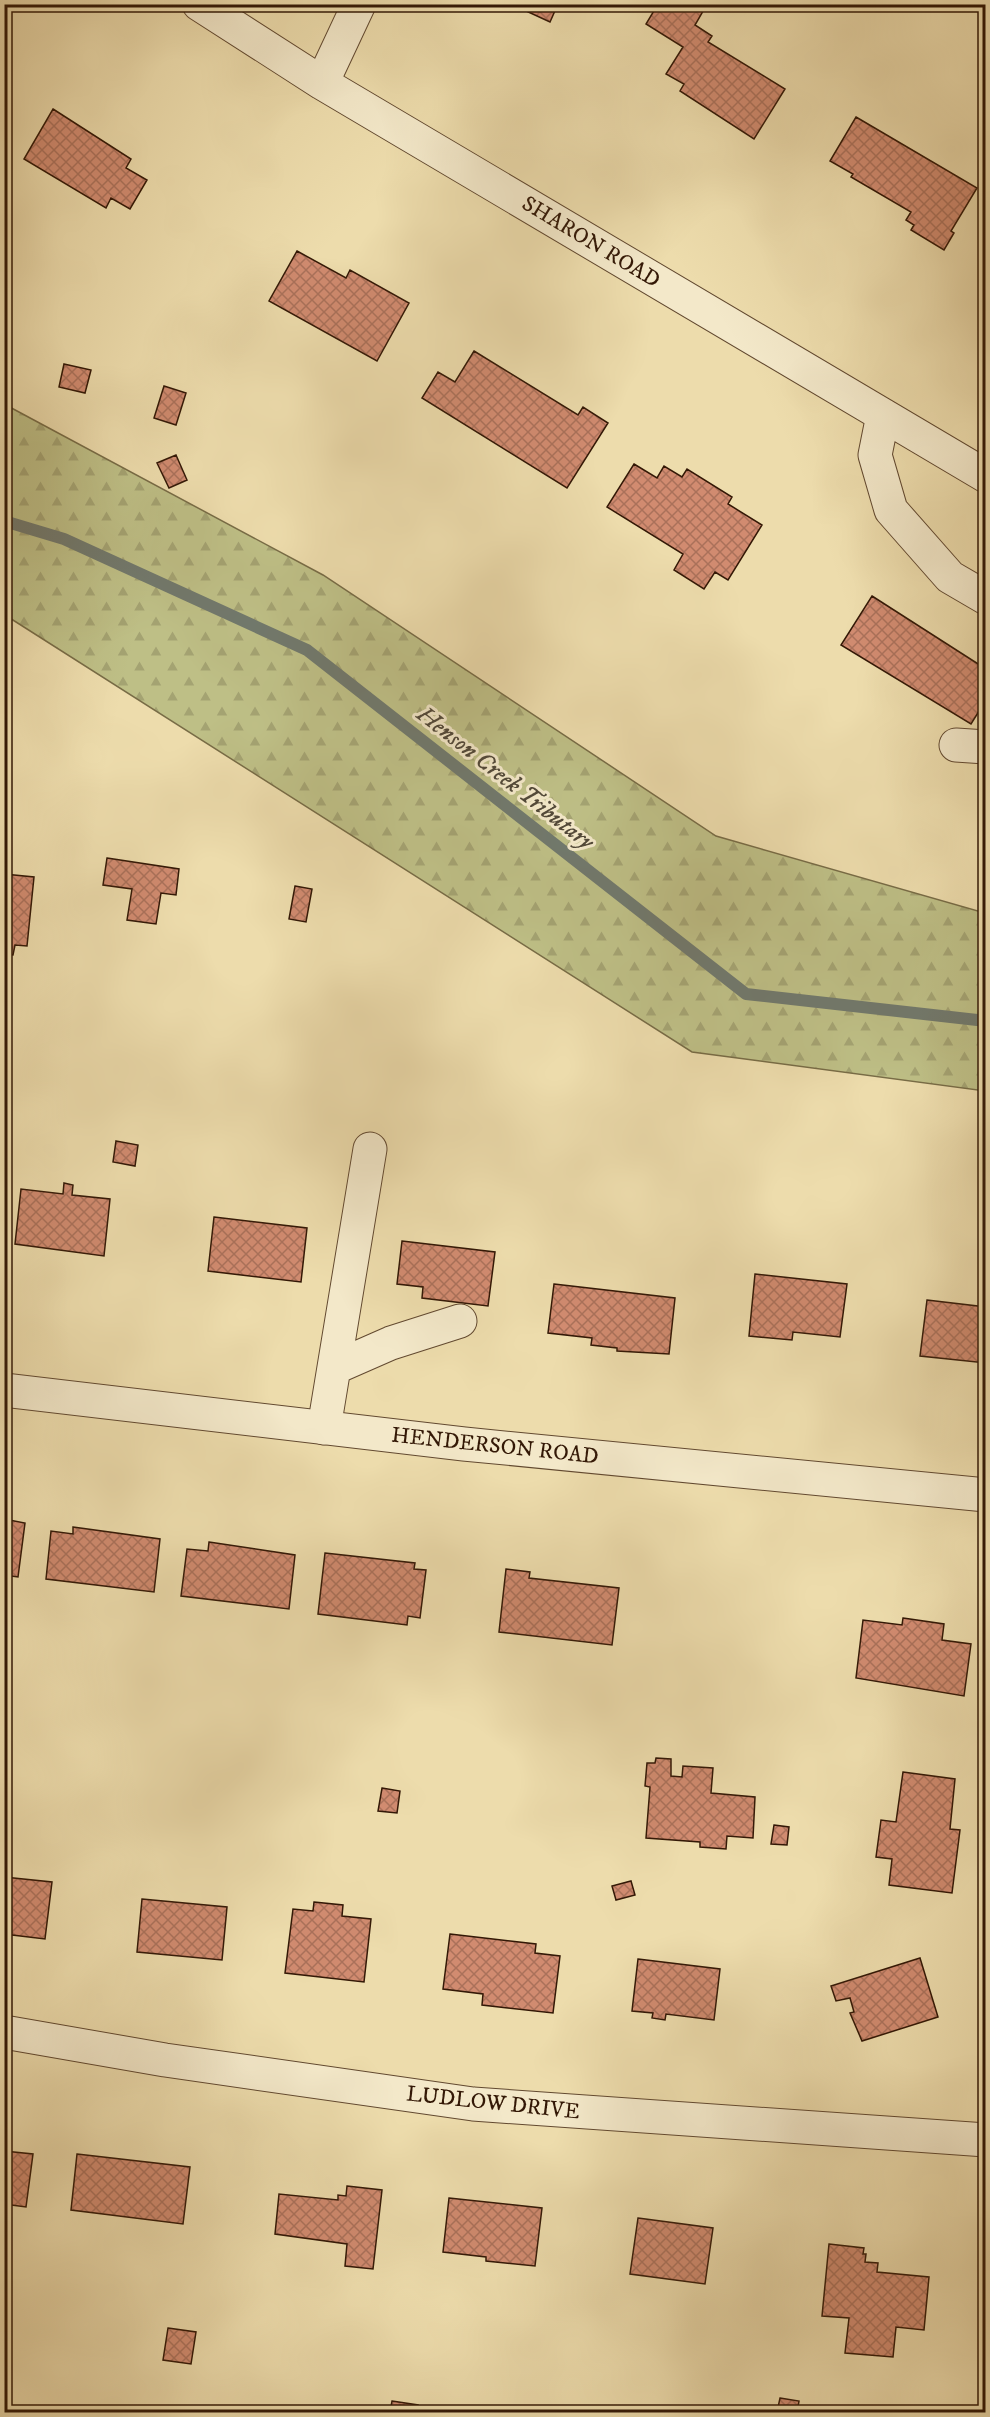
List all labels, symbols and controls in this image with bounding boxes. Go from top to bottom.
street label: SHARON ROAD [517,190,665,294]
water label: Henson Creek Tributary [409,699,601,858]
street label: HENDERSON ROAD [390,1422,600,1470]
street label: LUDLOW DRIVE [405,2080,581,2126]

